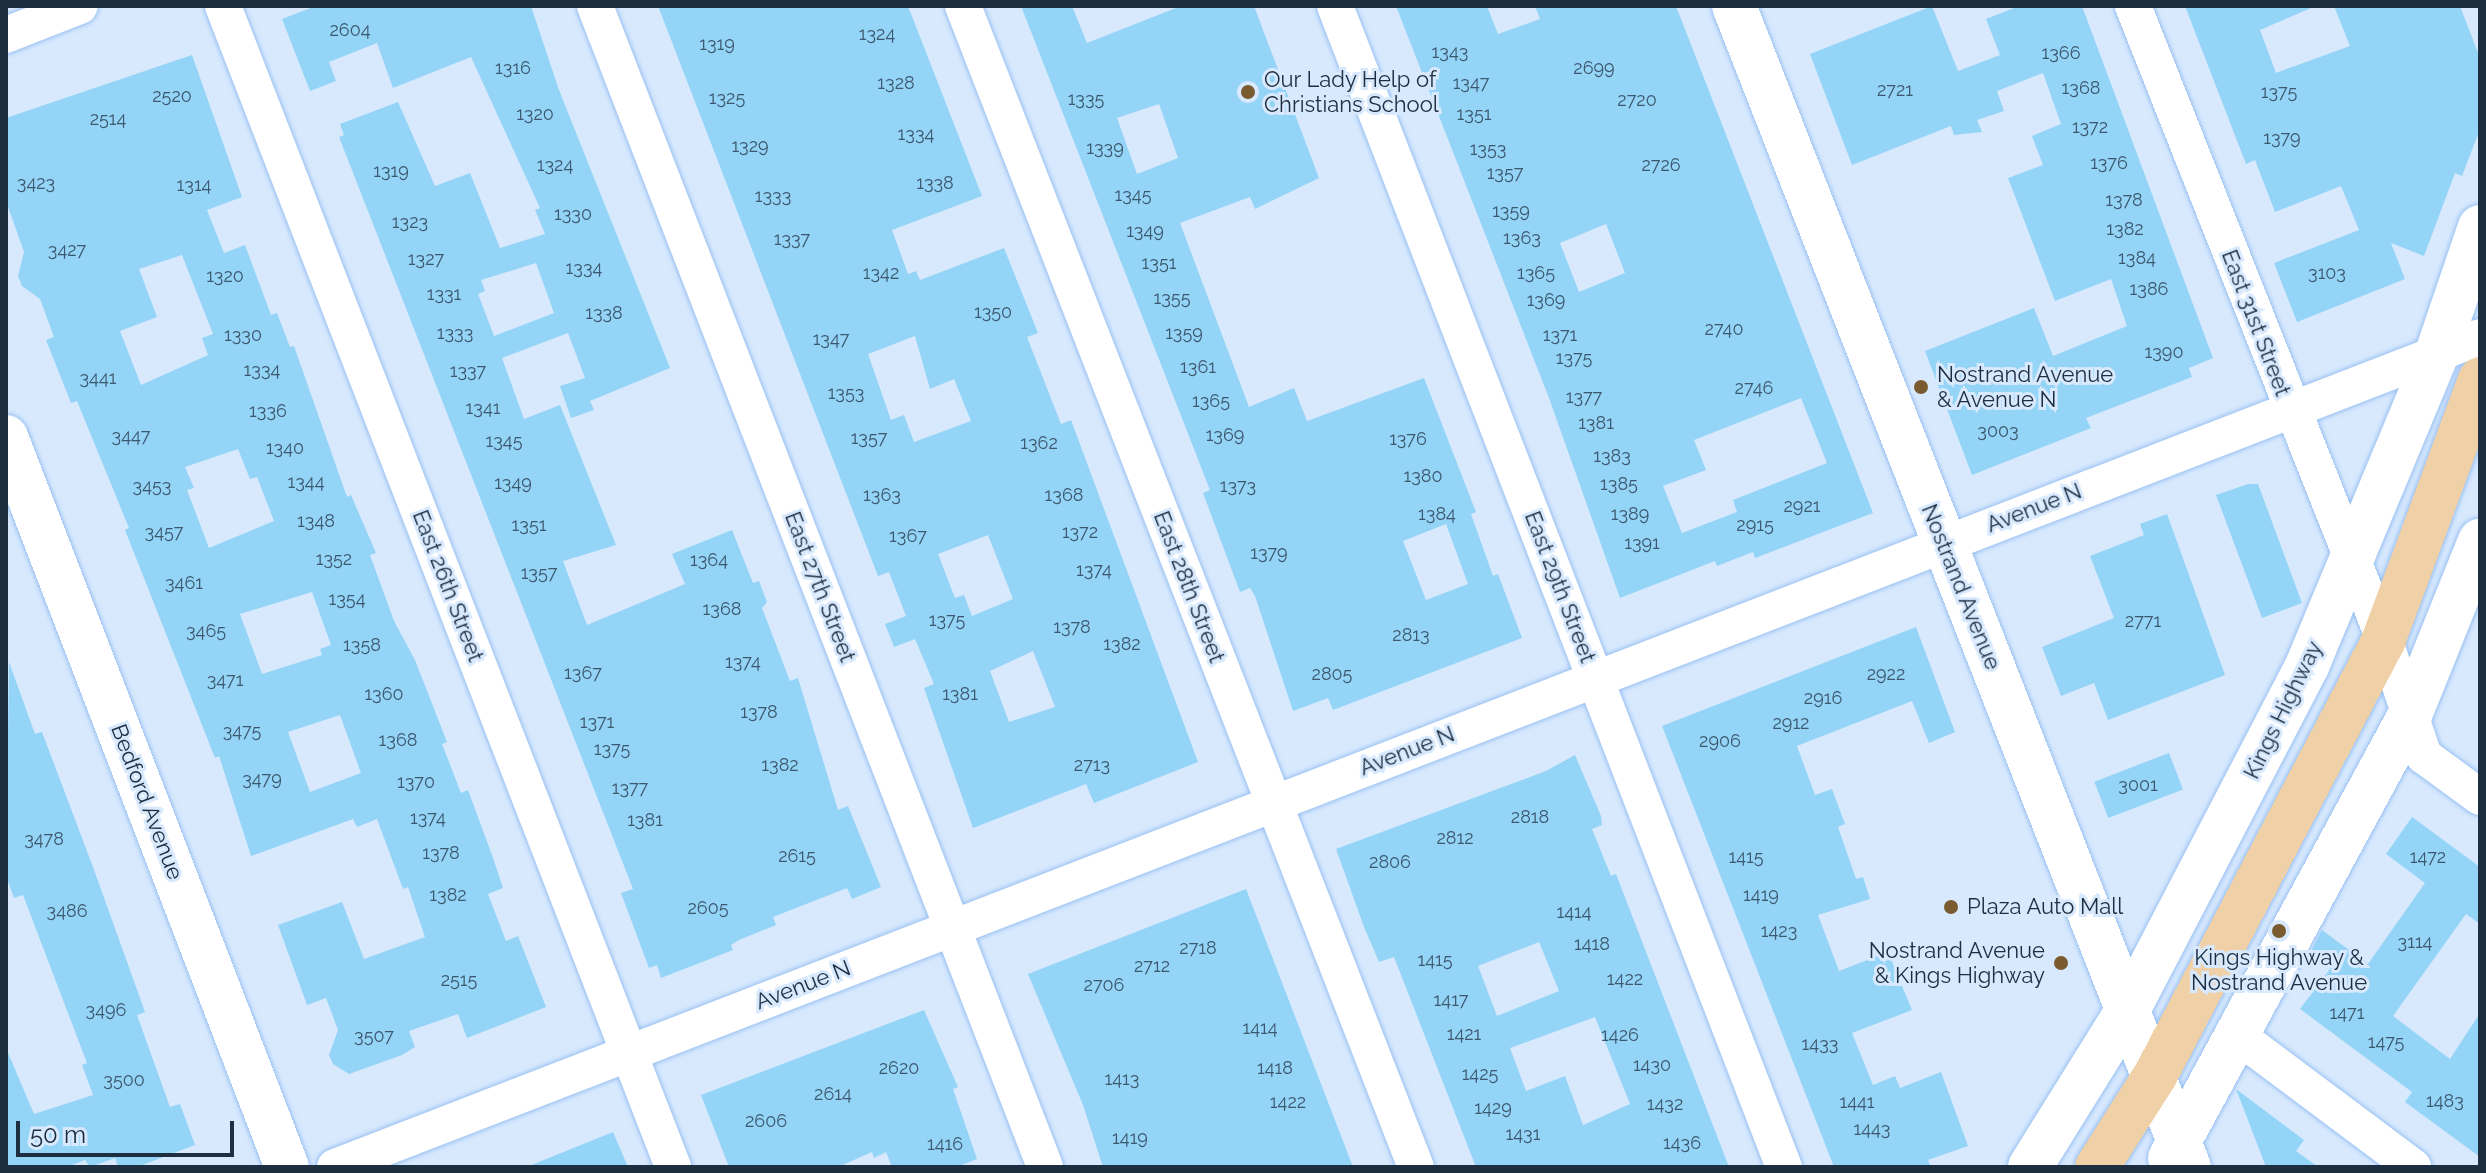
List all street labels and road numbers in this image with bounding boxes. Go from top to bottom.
street label: East 31st Street [2216,246,2296,400]
street label: Avenue N [1983,478,2085,538]
street label: Nostrand Avenue [1916,500,2006,674]
street label: East 26th Street [407,506,489,666]
street label: East 28th Street [1148,507,1230,667]
street label: East 27th Street [779,508,861,666]
street label: East 29th Street [1519,508,1601,666]
street label: Kings Highway [2238,637,2328,783]
street label: Bedford Avenue [105,720,189,884]
street label: Avenue N [1356,721,1458,781]
street label: Avenue N [752,955,854,1015]

